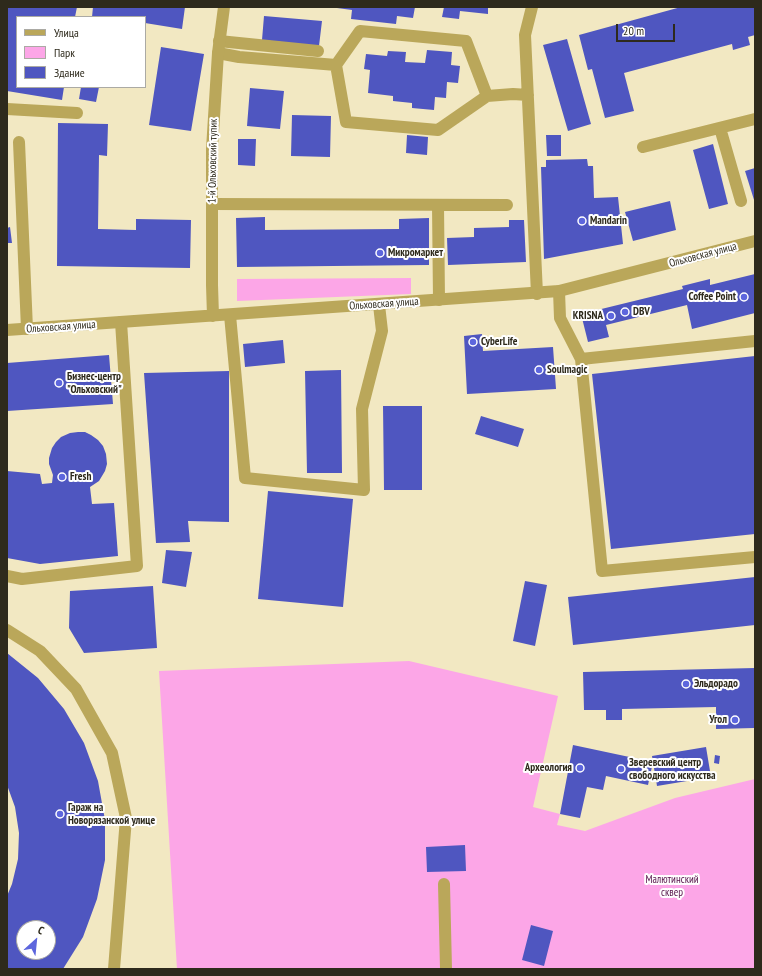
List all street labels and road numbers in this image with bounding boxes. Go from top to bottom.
street label: 1-й Ольховский тупик [206,119,220,203]
street label: Ольховская улица [668,240,738,270]
street label: Ольховская улица [349,295,419,313]
street label: Ольховская улица [26,318,96,336]

